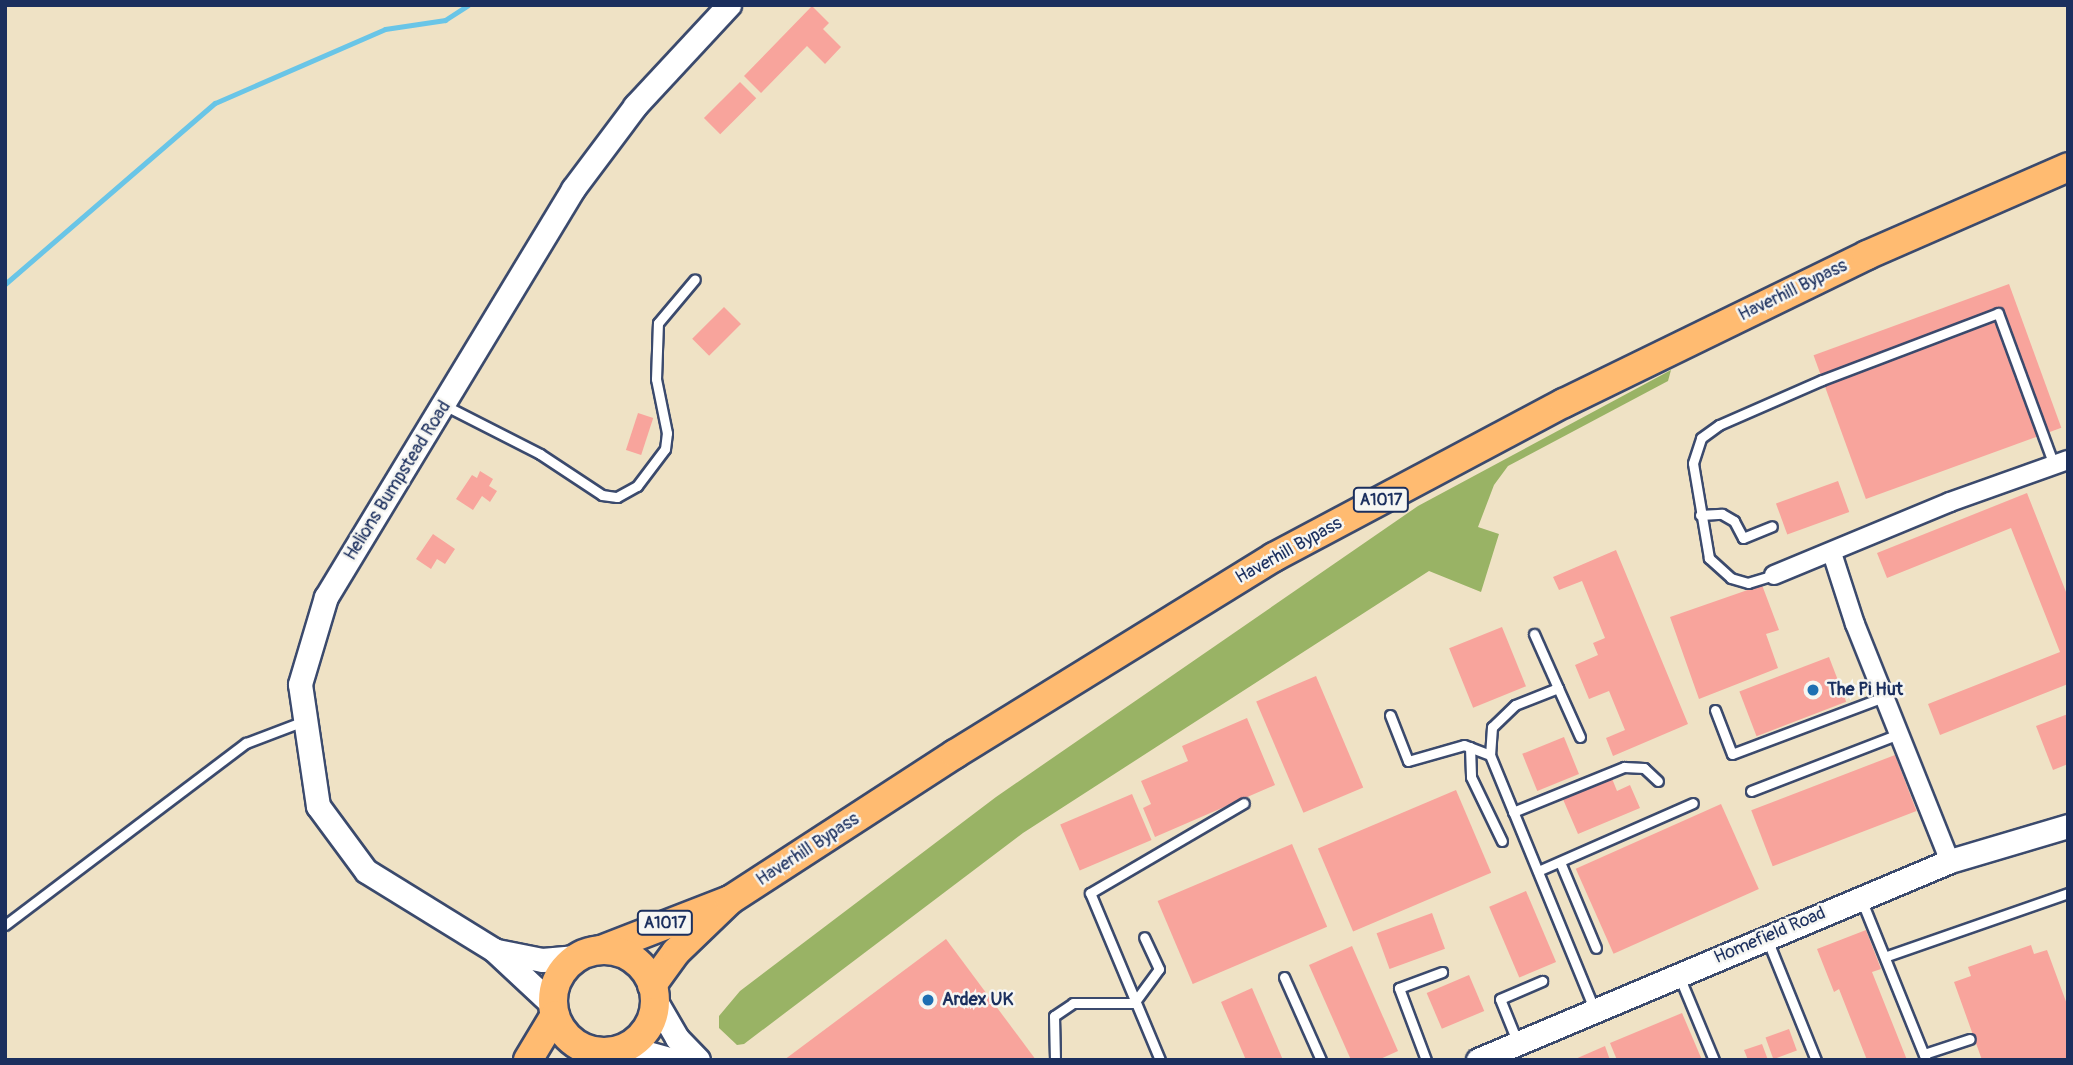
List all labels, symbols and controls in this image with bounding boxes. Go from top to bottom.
street label: Haverhill Bypass [1735,255,1851,327]
street label: Helions Bumpstead Road [340,397,456,565]
road number: A1017 [1351,488,1411,512]
street label: Haverhill Bypass [1232,513,1346,589]
place label: The Pi Hut [1827,679,1903,701]
marker: The Pi Hut [1805,682,1821,698]
street label: Haverhill Bypass [753,809,863,891]
street label: Homefield Road [1711,903,1829,969]
road number: A1017 [635,911,695,936]
place label: Ardex UK [942,989,1013,1011]
marker: Ardex UK [920,992,936,1008]

